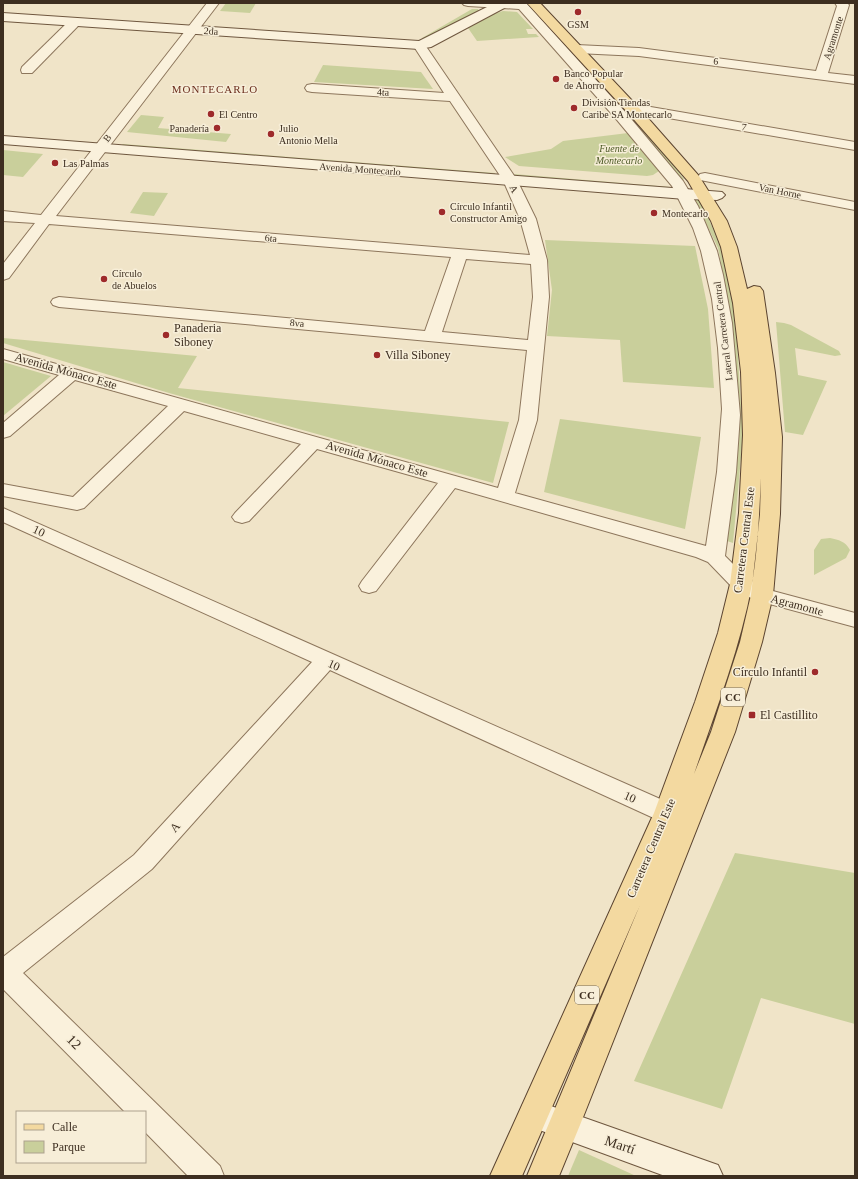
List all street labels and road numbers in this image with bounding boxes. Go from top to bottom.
street label: Agramonte [821,14,845,61]
street label: 2da [203,25,219,37]
street label: 6 [713,55,719,67]
street label: 4ta [377,86,390,98]
street label: 7 [741,121,747,133]
street label: B [101,132,114,144]
street label: Avenida Montecarlo [319,161,401,177]
street label: Van Horne [758,181,803,201]
street label: A [507,183,521,195]
street label: 6ta [264,232,278,244]
street label: Lateral Carretera Central [711,281,735,381]
street label: 8va [289,317,305,329]
street label: Avenida Mónaco Este [13,350,119,392]
street label: Avenida Mónaco Este [324,438,430,480]
street label: Carretera Central Este [731,486,757,594]
street label: 10 [31,522,47,540]
street label: Agramonte [769,591,825,619]
street label: 10 [326,656,342,674]
road number: CC [721,688,745,706]
street label: 10 [622,788,638,806]
street label: Carretera Central Este [624,796,678,900]
street label: A [167,819,183,835]
road number: CC [575,986,599,1004]
street label: 12 [64,1032,84,1052]
street label: Martí [603,1133,637,1157]

